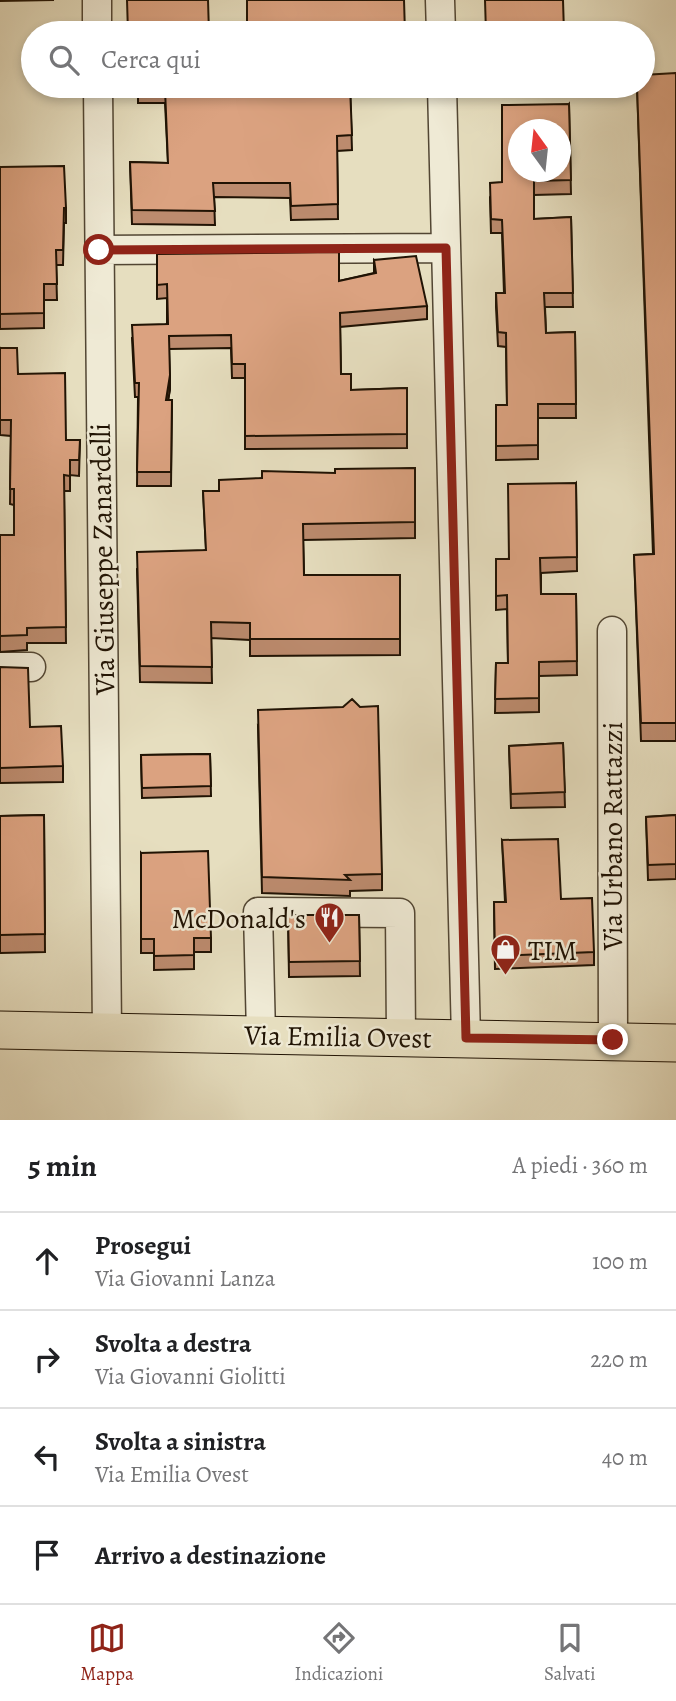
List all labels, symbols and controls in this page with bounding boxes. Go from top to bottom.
search box [21,21,655,98]
icon: search [45,41,83,79]
text: Cerca qui [101,42,201,77]
north arrow [508,119,571,182]
route start [83,234,114,265]
street label: Via Giuseppe Zanardelli [82,423,124,696]
street label: Via Urbano Rattazzi [594,722,632,951]
place label: McDonald's [172,900,306,938]
restaurant icon: McDonald's [312,901,346,945]
place label: TIM [528,932,577,970]
shop icon: TIM [488,933,522,977]
street label: Via Emilia Ovest [243,1016,432,1058]
route end [597,1024,628,1055]
text: 5 min [28,1146,97,1186]
text: A piedi · 360 m [512,1150,648,1181]
text: Prosegui [95,1228,191,1263]
icon: ahead [28,1242,66,1280]
text: 100 m [592,1246,648,1277]
text: Via Giovanni Lanza [95,1263,275,1294]
text: Svolta a destra [95,1326,252,1361]
icon: right [28,1340,66,1378]
text: 220 m [590,1344,648,1375]
text: Via Giovanni Giolitti [95,1361,286,1392]
text: Svolta a sinistra [95,1424,266,1459]
icon: left [28,1438,66,1476]
text: 40 m [602,1442,648,1473]
text: Via Emilia Ovest [95,1459,249,1490]
icon: arrive [28,1536,66,1574]
text: Arrivo a destinazione [95,1538,326,1573]
tab: Mappa [80,1619,134,1687]
tab: Indicazioni [295,1619,383,1687]
tab: Salvati [544,1619,596,1687]

